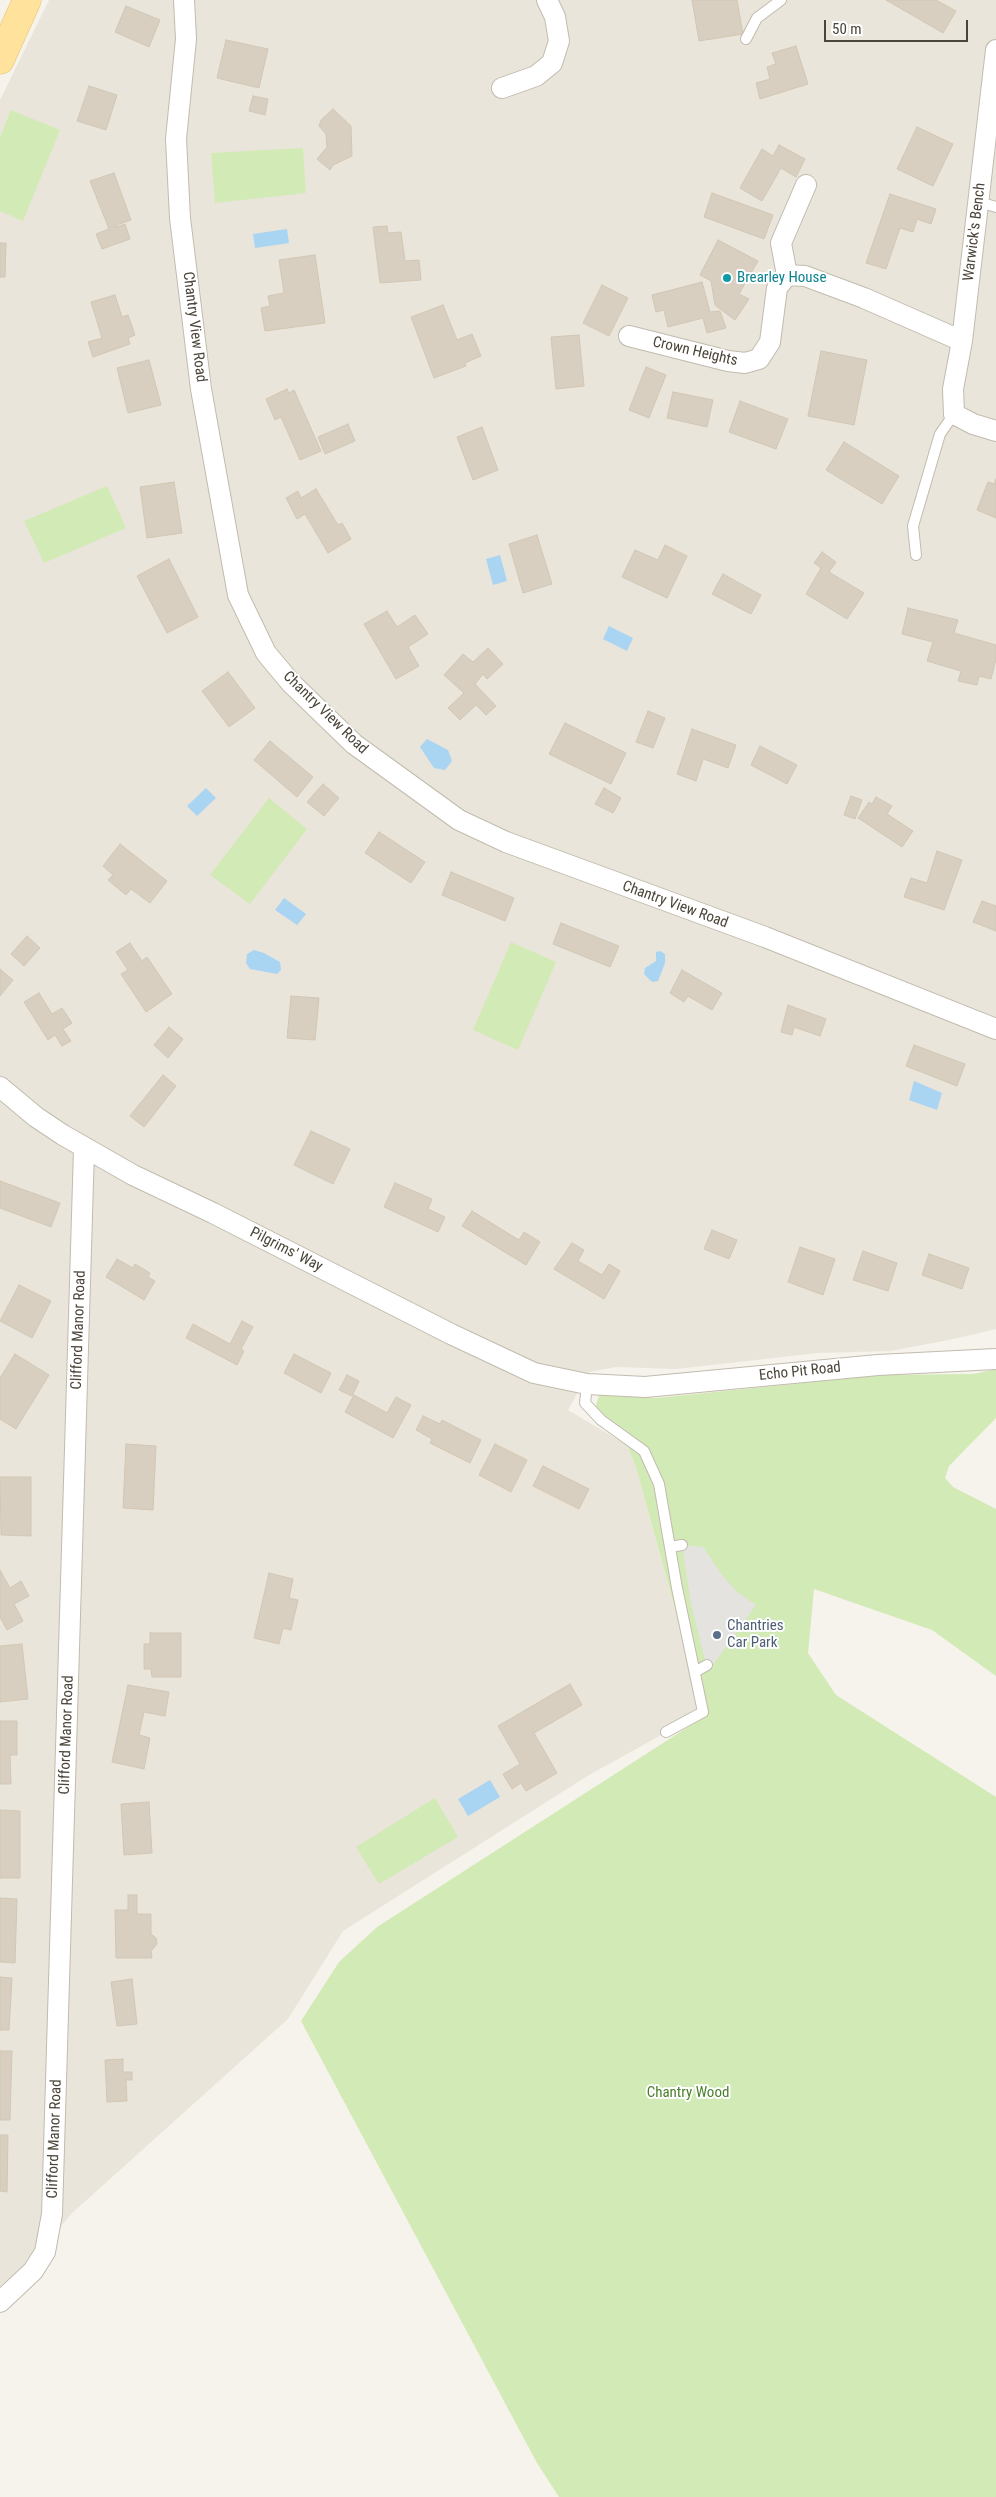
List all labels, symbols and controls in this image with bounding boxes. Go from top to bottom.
scale bar [826,10,970,42]
text: 50 m [832,20,862,38]
street label: Warwick's Bench [960,182,990,282]
place label: Brearley House [737,269,826,287]
street label: Chantry View Road [178,271,210,383]
marker: Brearley House [721,272,733,284]
street label: Crown Heights [651,333,739,371]
street label: Chantry View Road [279,668,371,758]
street label: Chantry View Road [620,878,730,932]
street label: Pilgrims' Way [247,1224,325,1276]
street label: Clifford Manor Road [68,1270,90,1390]
street label: Echo Pit Road [758,1359,842,1385]
place label: Chantries Car Park [727,1617,784,1652]
marker: Chantries Car Park [711,1629,723,1641]
street label: Clifford Manor Road [56,1675,78,1795]
street label: Clifford Manor Road [44,2079,66,2199]
park label: Chantry Wood [647,2084,729,2102]

